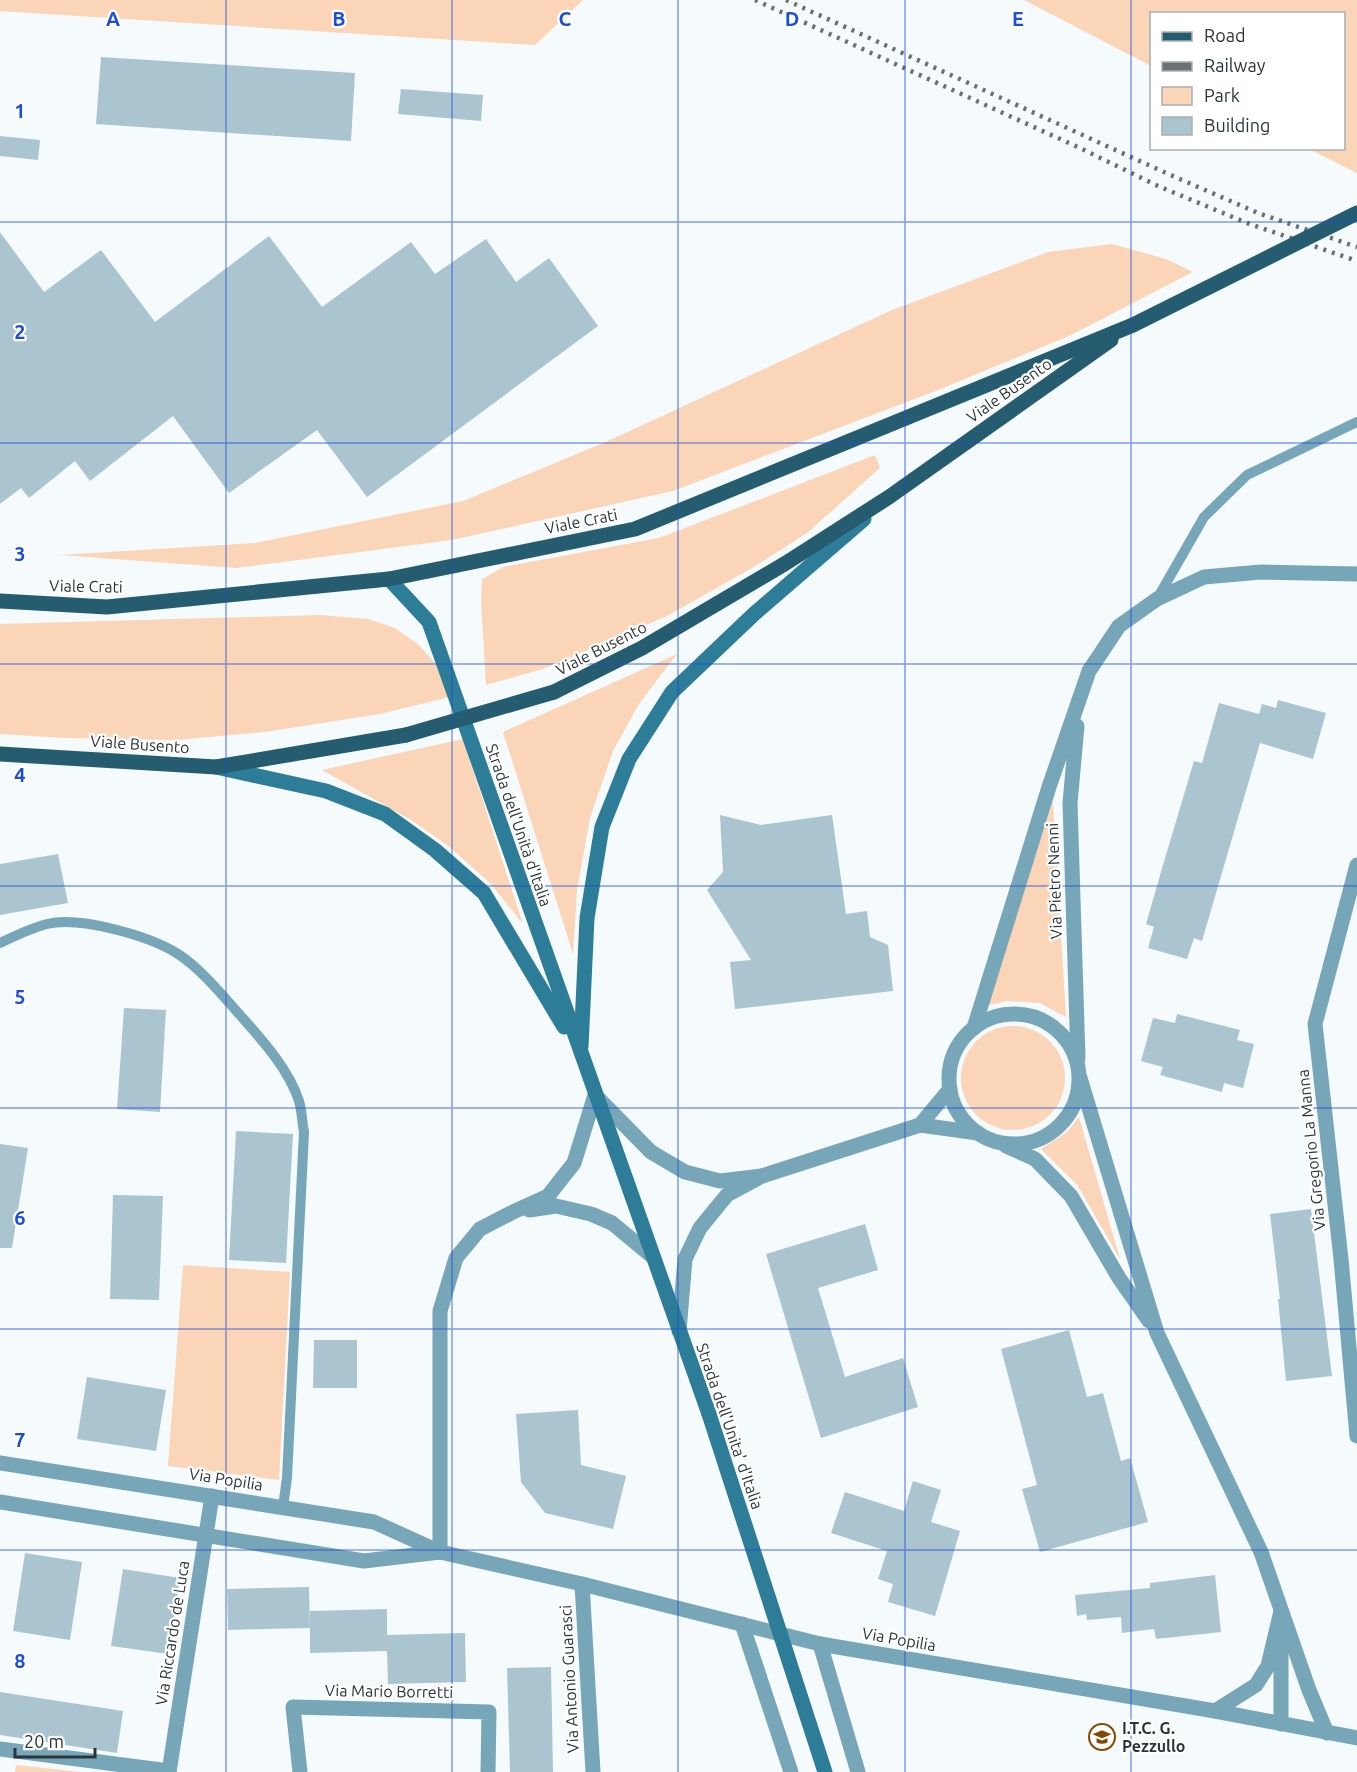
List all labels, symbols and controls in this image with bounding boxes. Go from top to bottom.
text: A [106,7,120,30]
text: B [332,7,346,30]
text: C [559,7,572,30]
text: D [785,7,799,30]
text: E [1012,7,1024,30]
legend [1150,12,1345,150]
text: Road [1204,25,1246,45]
text: Railway [1204,55,1266,75]
text: Park [1204,85,1240,105]
text: 1 [14,99,26,122]
text: Building [1204,115,1270,135]
text: 2 [14,320,26,343]
street label: Viale Busento [963,354,1055,426]
street label: Viale Crati [543,505,619,537]
text: 3 [14,542,26,565]
street label: Viale Crati [49,576,123,596]
street label: Viale Busento [553,617,649,679]
street label: Viale Busento [90,732,190,756]
street label: Strada dell'Unità d'Italia [483,741,555,909]
text: 4 [14,763,26,786]
street label: Via Pietro Nenni [1043,822,1065,940]
text: 5 [14,985,26,1008]
street label: Via Gregorio La Manna [1294,1068,1328,1232]
text: 6 [14,1206,26,1229]
street label: Strada dell'Unita' d'Italia [693,1341,767,1511]
text: 7 [14,1428,26,1451]
street label: Via Popilia [188,1464,264,1494]
street label: Via Riccardo de Luca [152,1559,192,1707]
street label: Via Antonio Guarasci [556,1605,582,1753]
street label: Via Popilia [861,1624,937,1654]
text: 8 [14,1649,26,1672]
street label: Via Mario Borretti [325,1681,453,1701]
place label: I.T.C. G. Pezzullo [1122,1719,1185,1755]
scale bar [15,1721,94,1759]
school or university icon: I.T.C. G. Pezzullo [1087,1722,1117,1752]
text: 20 m [24,1731,64,1751]

